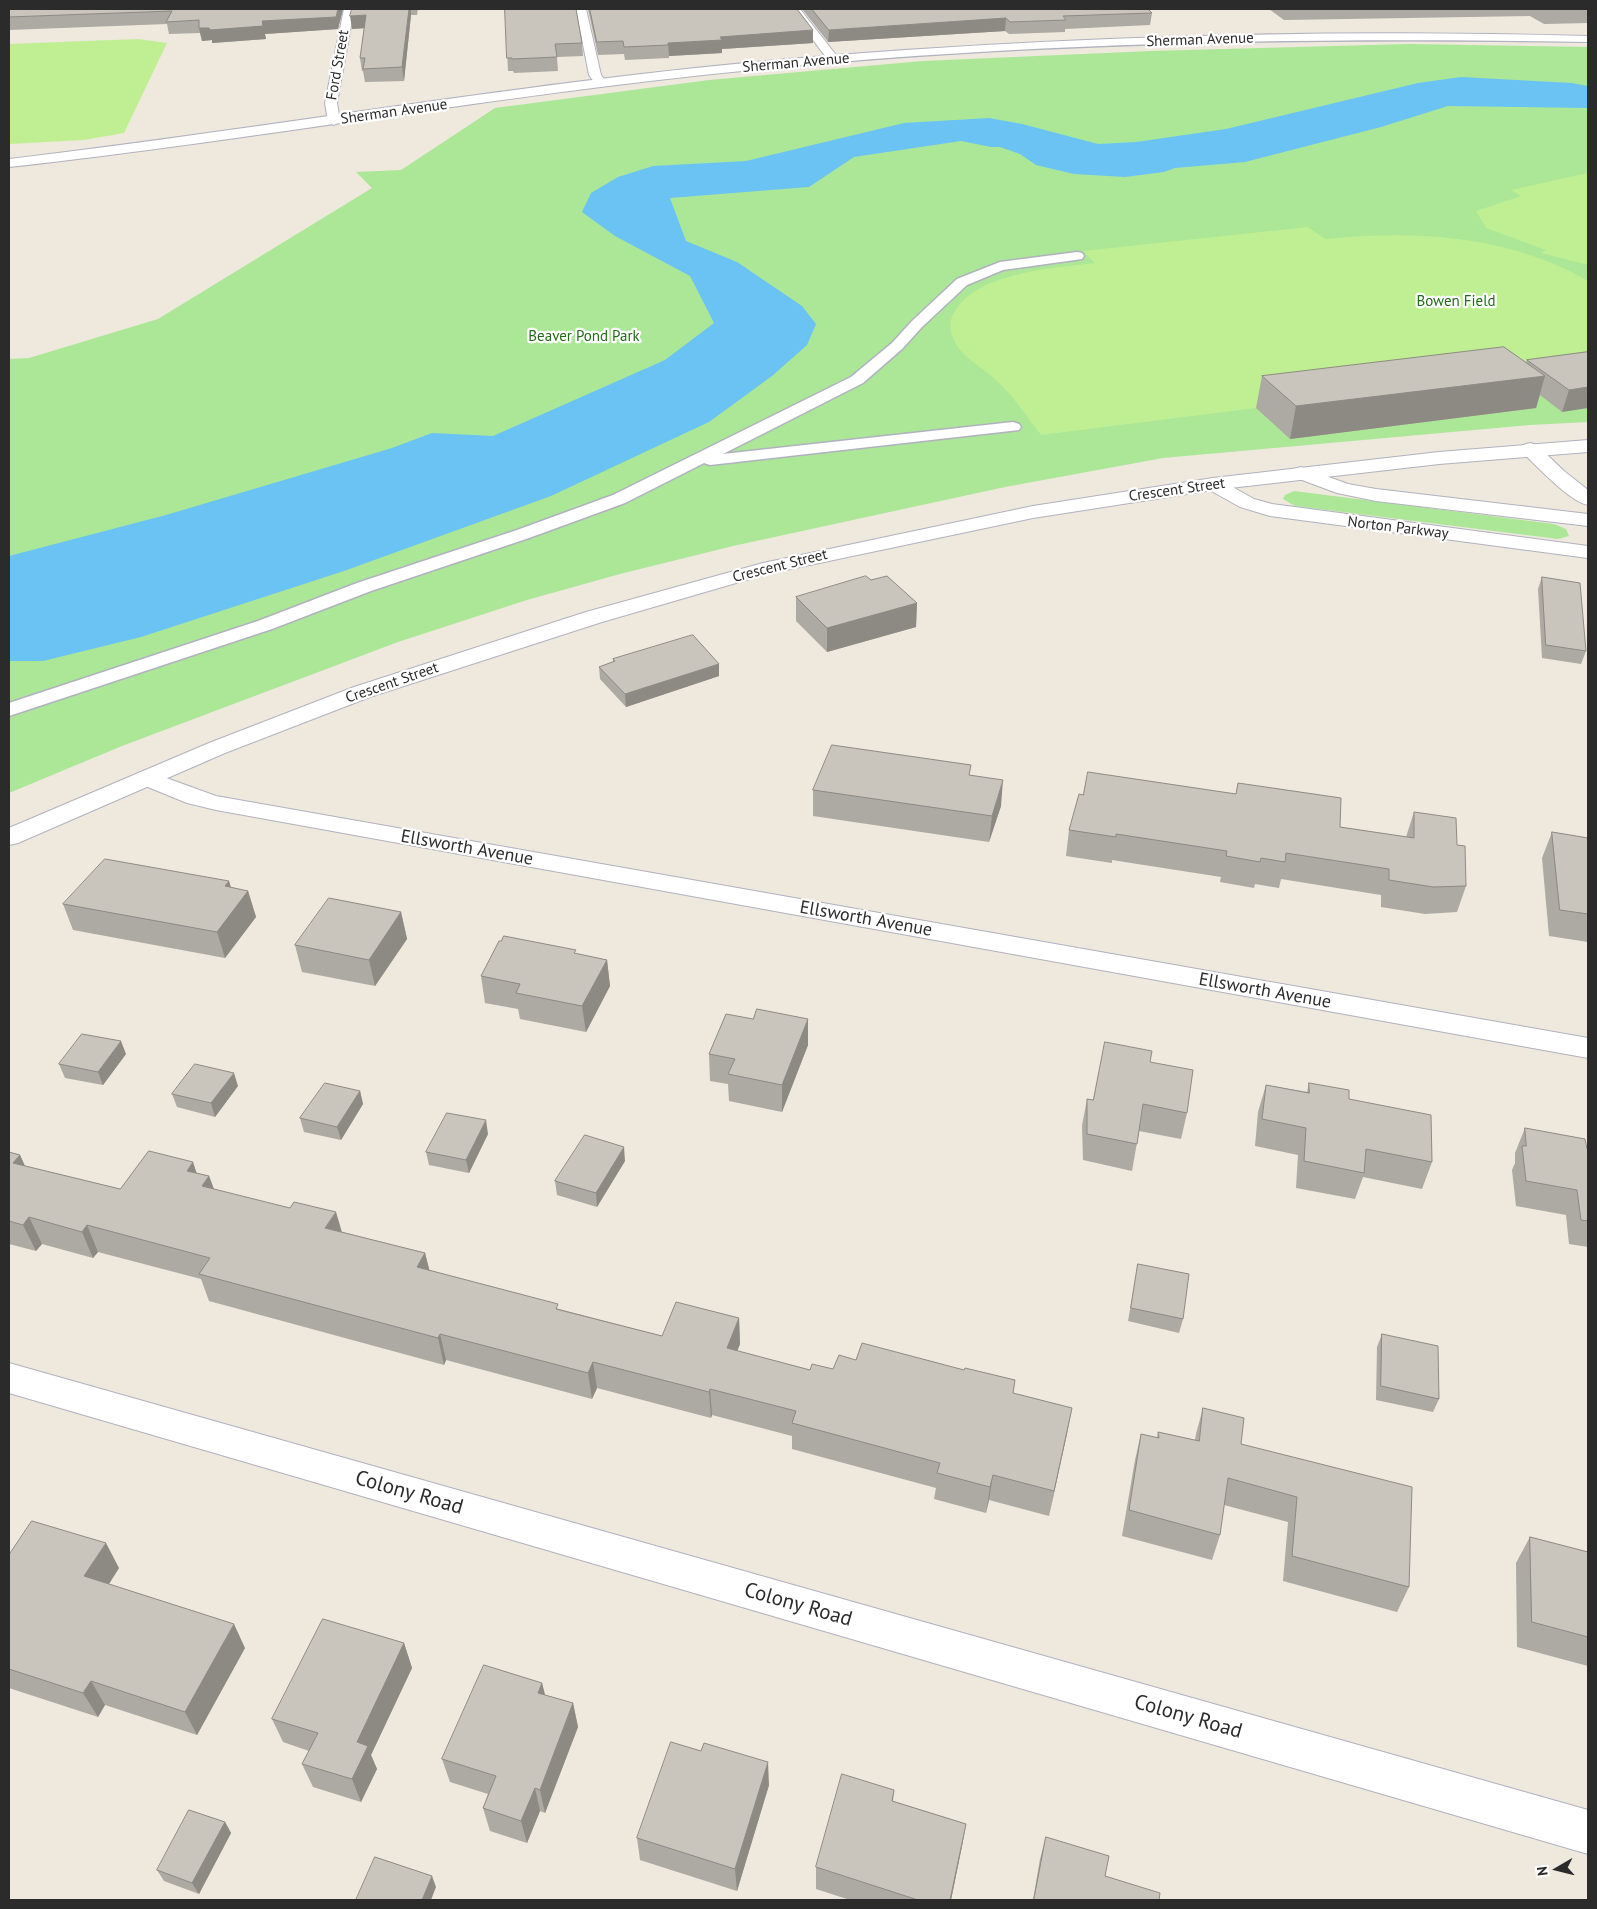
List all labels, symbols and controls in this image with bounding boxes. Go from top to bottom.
street label: Ford Street [323,28,353,102]
street label: Sherman Avenue [1146,29,1254,51]
street label: Sherman Avenue [742,49,850,77]
street label: Sherman Avenue [339,96,449,128]
park label: Bowen Field [1416,293,1496,311]
park label: Beaver Pond Park [528,328,640,346]
street label: Crescent Street [1128,474,1226,506]
street label: Norton Parkway [1346,513,1450,543]
street label: Crescent Street [731,546,829,586]
street label: Crescent Street [343,659,441,707]
street label: Ellsworth Avenue [399,826,535,870]
street label: Ellsworth Avenue [798,897,934,941]
street label: Ellsworth Avenue [1197,969,1333,1013]
street label: Colony Road [352,1466,466,1520]
street label: Colony Road [741,1578,855,1632]
street label: Colony Road [1131,1690,1245,1744]
north arrow [1532,1844,1582,1894]
text: N [1533,1865,1552,1877]

